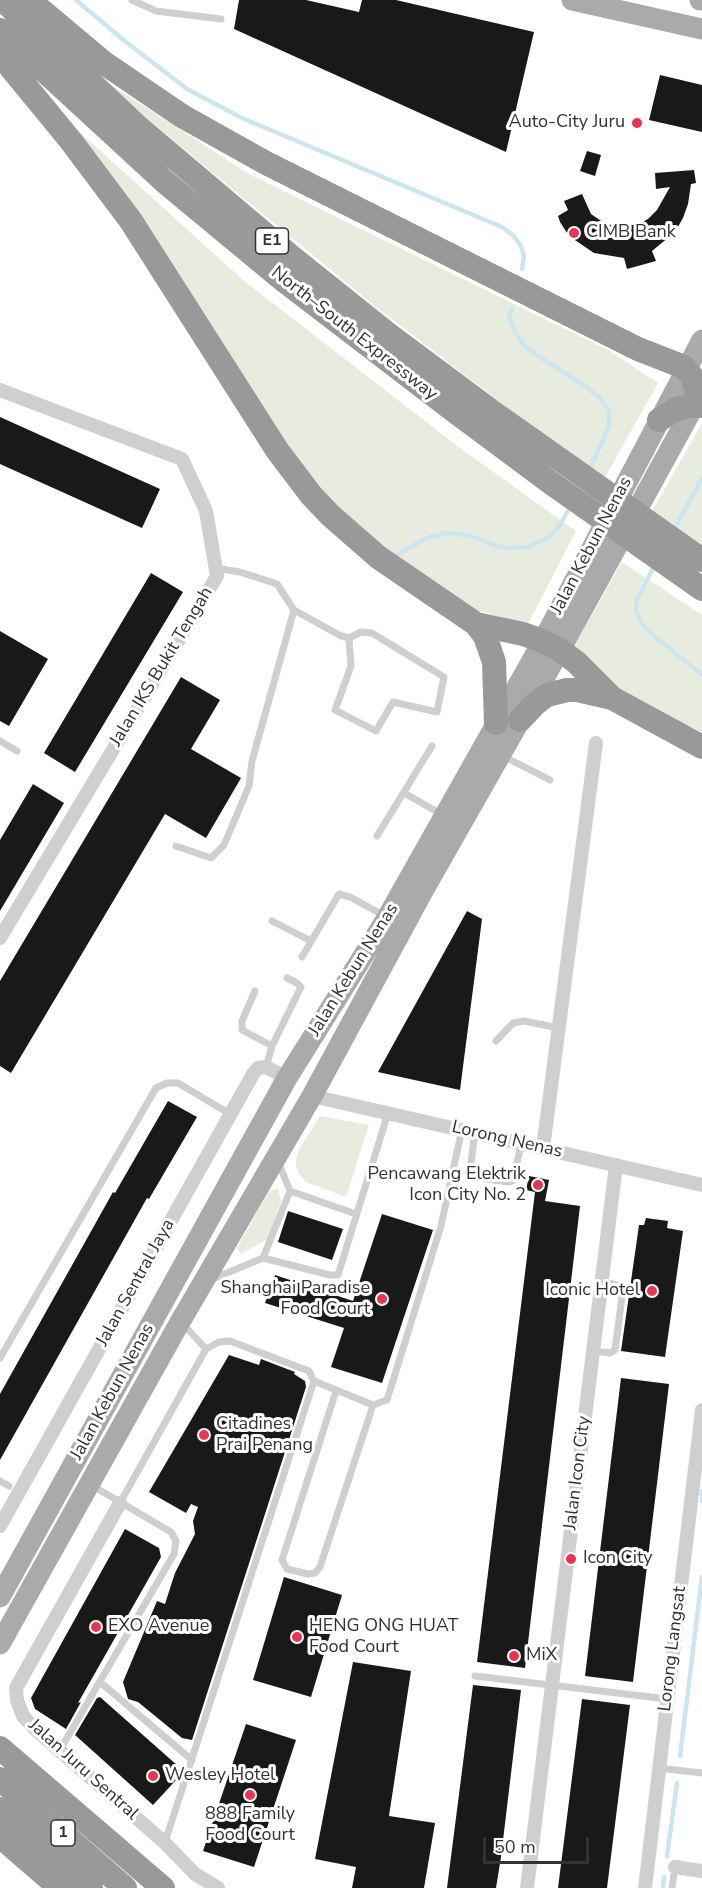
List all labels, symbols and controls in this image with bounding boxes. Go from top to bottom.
place label: Auto-City Juru [509,112,625,134]
marker: Auto-City Juru [630,116,644,130]
place label: CIMB Bank [586,222,676,244]
marker: CIMB Bank [567,226,581,240]
road number: E1 [256,228,288,254]
street label: North–South Expressway [267,262,441,406]
street label: Jalan Kebun Nenas [547,474,637,618]
street label: Jalan IKS Bukit Tengah [106,583,218,751]
street label: Jalan Kebun Nenas [304,900,404,1040]
street label: Lorong Nenas [450,1117,564,1163]
place label: Pencawang Elektrik Icon City No. 2 [368,1164,526,1206]
marker: Pencawang Elektrik Icon City No. 2 [531,1178,545,1192]
street label: Jalan Sentral Jaya [92,1216,180,1350]
place label: Shanghai Paradise Food Court [221,1278,370,1320]
place label: Iconic Hotel [545,1280,640,1302]
marker: Iconic Hotel [645,1284,659,1298]
marker: Shanghai Paradise Food Court [375,1292,389,1306]
street label: Jalan Kebun Nenas [67,1320,159,1464]
place label: Citadines Prai Penang [216,1414,313,1456]
street label: Jalan Icon City [560,1415,596,1531]
marker: Citadines Prai Penang [197,1428,211,1442]
place label: Icon City [583,1548,653,1570]
marker: Icon City [564,1552,578,1566]
street label: Lorong Langsat [655,1585,691,1713]
place label: EXO Avenue [108,1616,209,1638]
place label: HENG ONG HUAT Food Court [309,1616,458,1658]
marker: EXO Avenue [89,1620,103,1634]
marker: HENG ONG HUAT Food Court [290,1630,304,1644]
place label: MiX [526,1645,557,1667]
marker: MiX [507,1649,521,1663]
street label: Jalan Juru Sentral [24,1715,142,1825]
place label: Wesley Hotel [165,1765,275,1787]
marker: Wesley Hotel [146,1769,160,1783]
marker: 888 Family Food Court [243,1788,257,1802]
place label: 888 Family Food Court [205,1804,295,1846]
road number: 1 [51,1820,75,1846]
scale bar [486,1825,592,1863]
text: 50 m [494,1835,536,1859]

